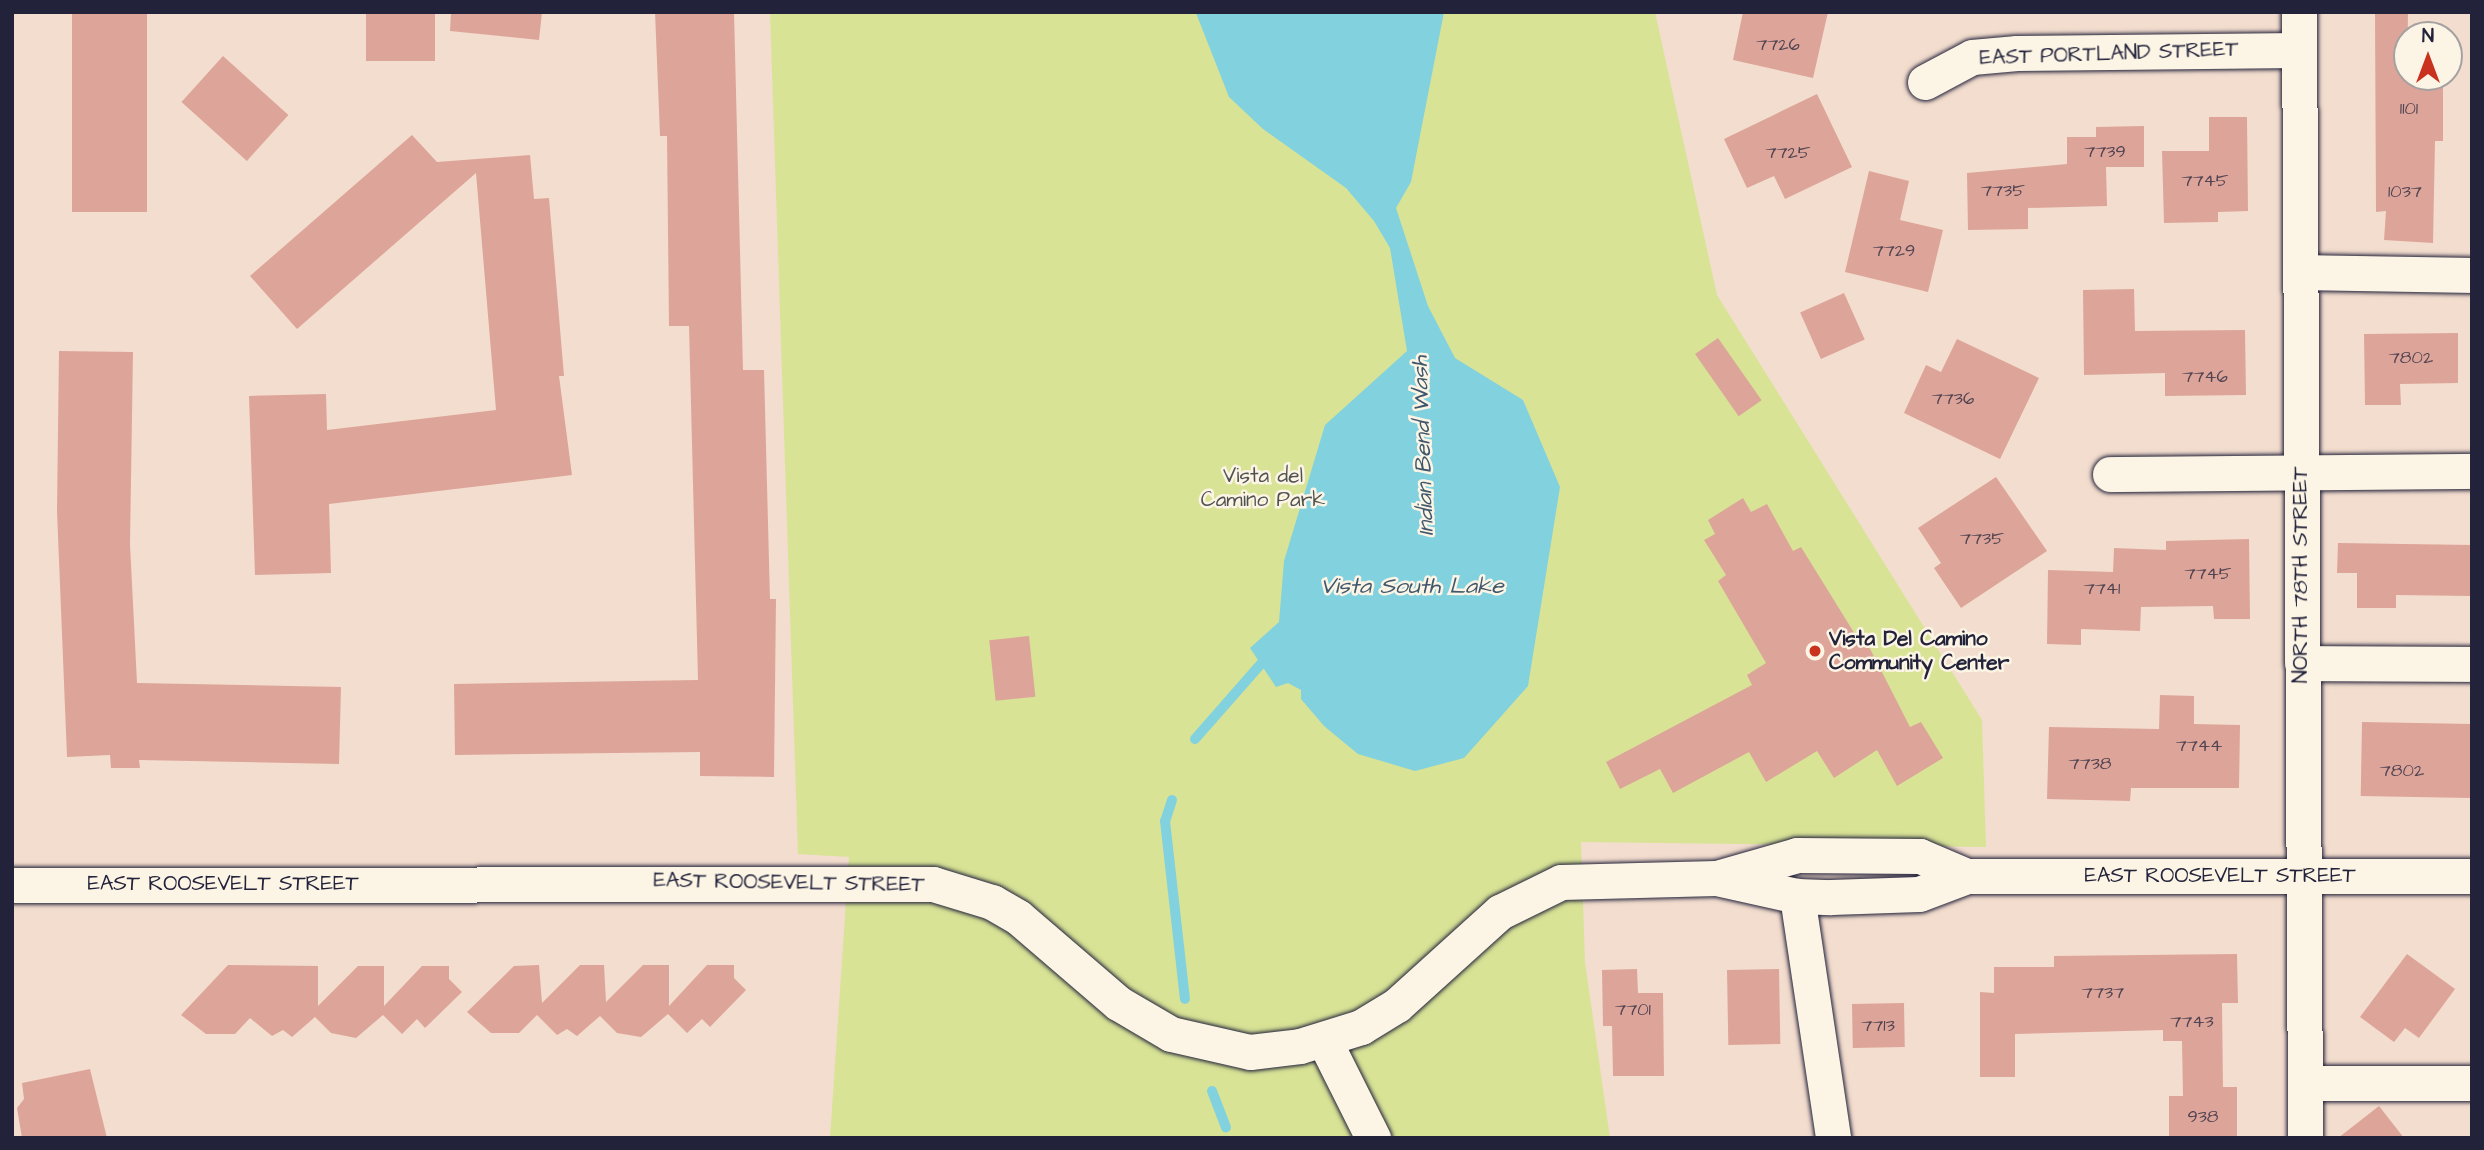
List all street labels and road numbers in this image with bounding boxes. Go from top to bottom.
street label: EAST PORTLAND STREET [1979,37,2239,71]
street label: NORTH 78TH STREET [2288,467,2314,683]
street label: EAST ROOSEVELT STREET [2084,863,2356,889]
street label: EAST ROOSEVELT STREET [653,868,925,898]
street label: EAST ROOSEVELT STREET [87,871,359,897]

